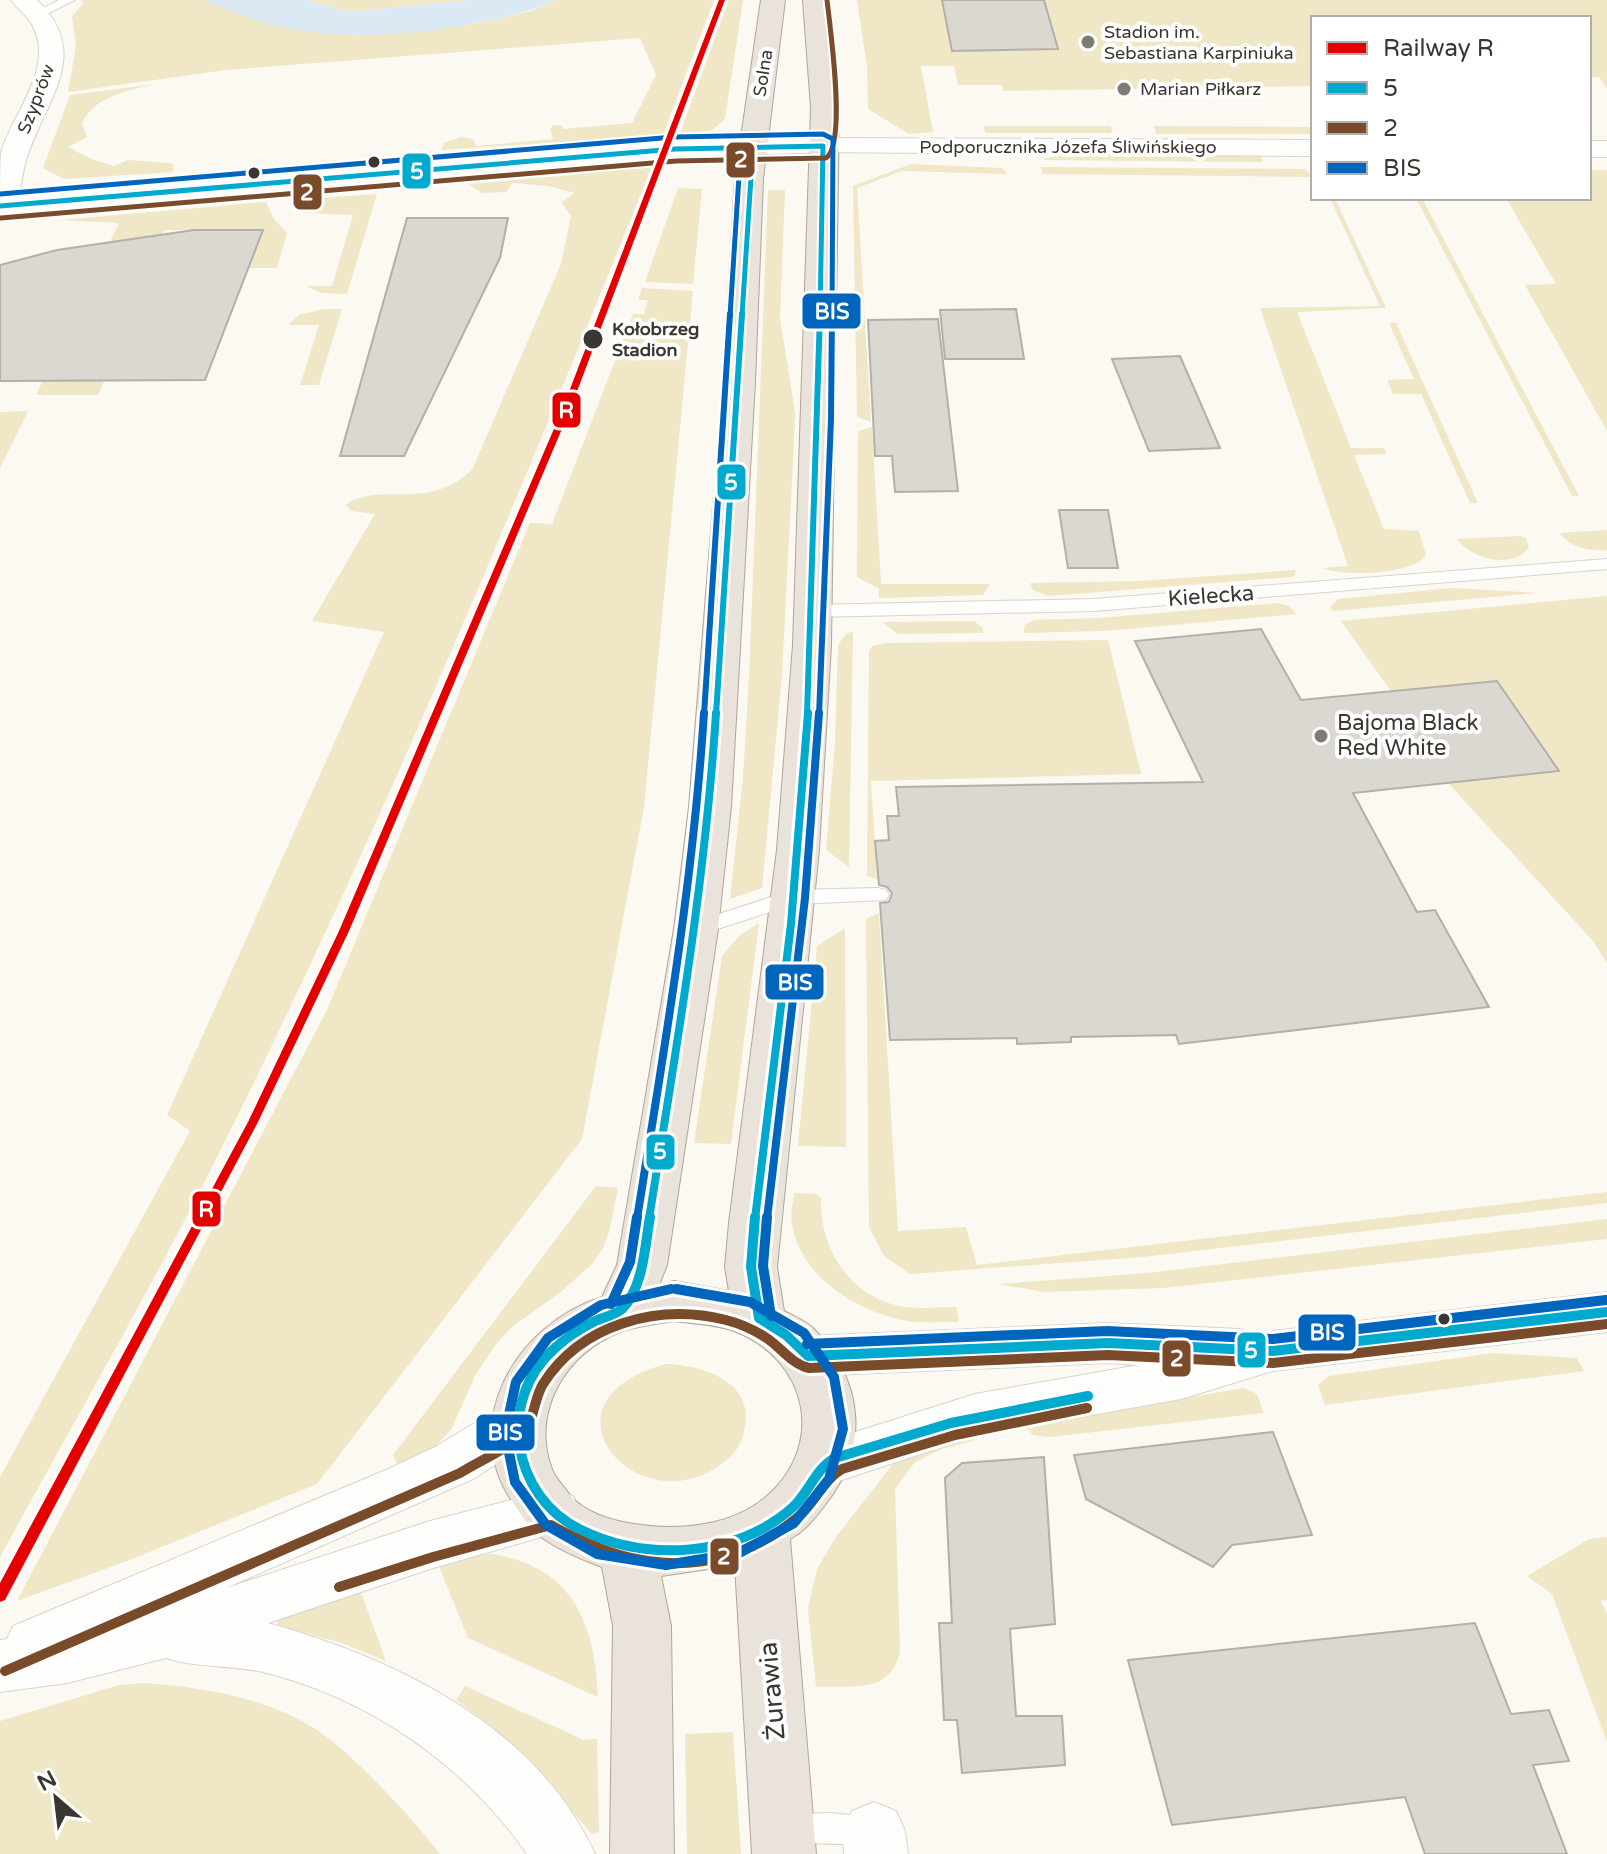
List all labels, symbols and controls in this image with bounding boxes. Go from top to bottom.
legend [1311,16,1591,200]
place label: Stadion im. Sebastiana Karpiniuka [1104,21,1294,64]
marker: Stadion im. Sebastiana Karpiniuka [1079,33,1097,51]
text: Railway R [1383,34,1494,63]
street label: Solna [748,48,778,98]
street label: Szyprów [13,61,59,137]
text: 5 [1383,74,1398,103]
place label: Marian Piłkarz [1140,78,1261,100]
marker: Marian Piłkarz [1115,80,1133,98]
text: 2 [1383,114,1398,143]
street label: Podporucznika Józefa Śliwińskiego [919,136,1217,158]
line badge: 2 [725,141,756,179]
text: 2 [734,147,748,173]
line badge: 5 [401,152,432,190]
unlabelled marker [366,154,382,170]
text: BIS [1383,154,1421,183]
text: 5 [410,159,424,185]
unlabelled marker [246,165,262,181]
line badge: 2 [292,173,323,211]
text: 2 [300,180,314,206]
line badge: BIS [801,292,862,330]
text: BIS [814,299,850,325]
place label: Kołobrzeg Stadion [612,318,699,361]
marker: Kołobrzeg Stadion [581,327,605,351]
line badge: R [551,391,582,429]
text: R [558,398,574,424]
line badge: 5 [716,463,747,501]
text: 5 [724,470,738,496]
street label: Kielecka [1167,580,1255,612]
place label: Bajoma Black Red White [1337,710,1479,761]
marker: Bajoma Black Red White [1312,727,1330,745]
line badge: BIS [764,963,825,1001]
text: BIS [777,970,813,996]
line badge: 5 [645,1133,676,1171]
text: 5 [653,1139,667,1165]
line badge: R [191,1190,222,1228]
text: R [198,1197,214,1223]
unlabelled marker [1436,1311,1452,1327]
line badge: BIS [1297,1313,1357,1352]
text: BIS [1309,1320,1345,1346]
line badge: 5 [1236,1331,1267,1369]
text: 5 [1244,1338,1258,1364]
line badge: 2 [1161,1339,1192,1378]
text: 2 [1170,1346,1184,1372]
line badge: BIS [475,1413,536,1452]
text: BIS [487,1420,523,1446]
line badge: 2 [709,1537,740,1576]
text: 2 [717,1544,731,1570]
street label: Żurawia [752,1641,792,1741]
north arrow [16,1758,96,1838]
text: N [33,1766,61,1797]

